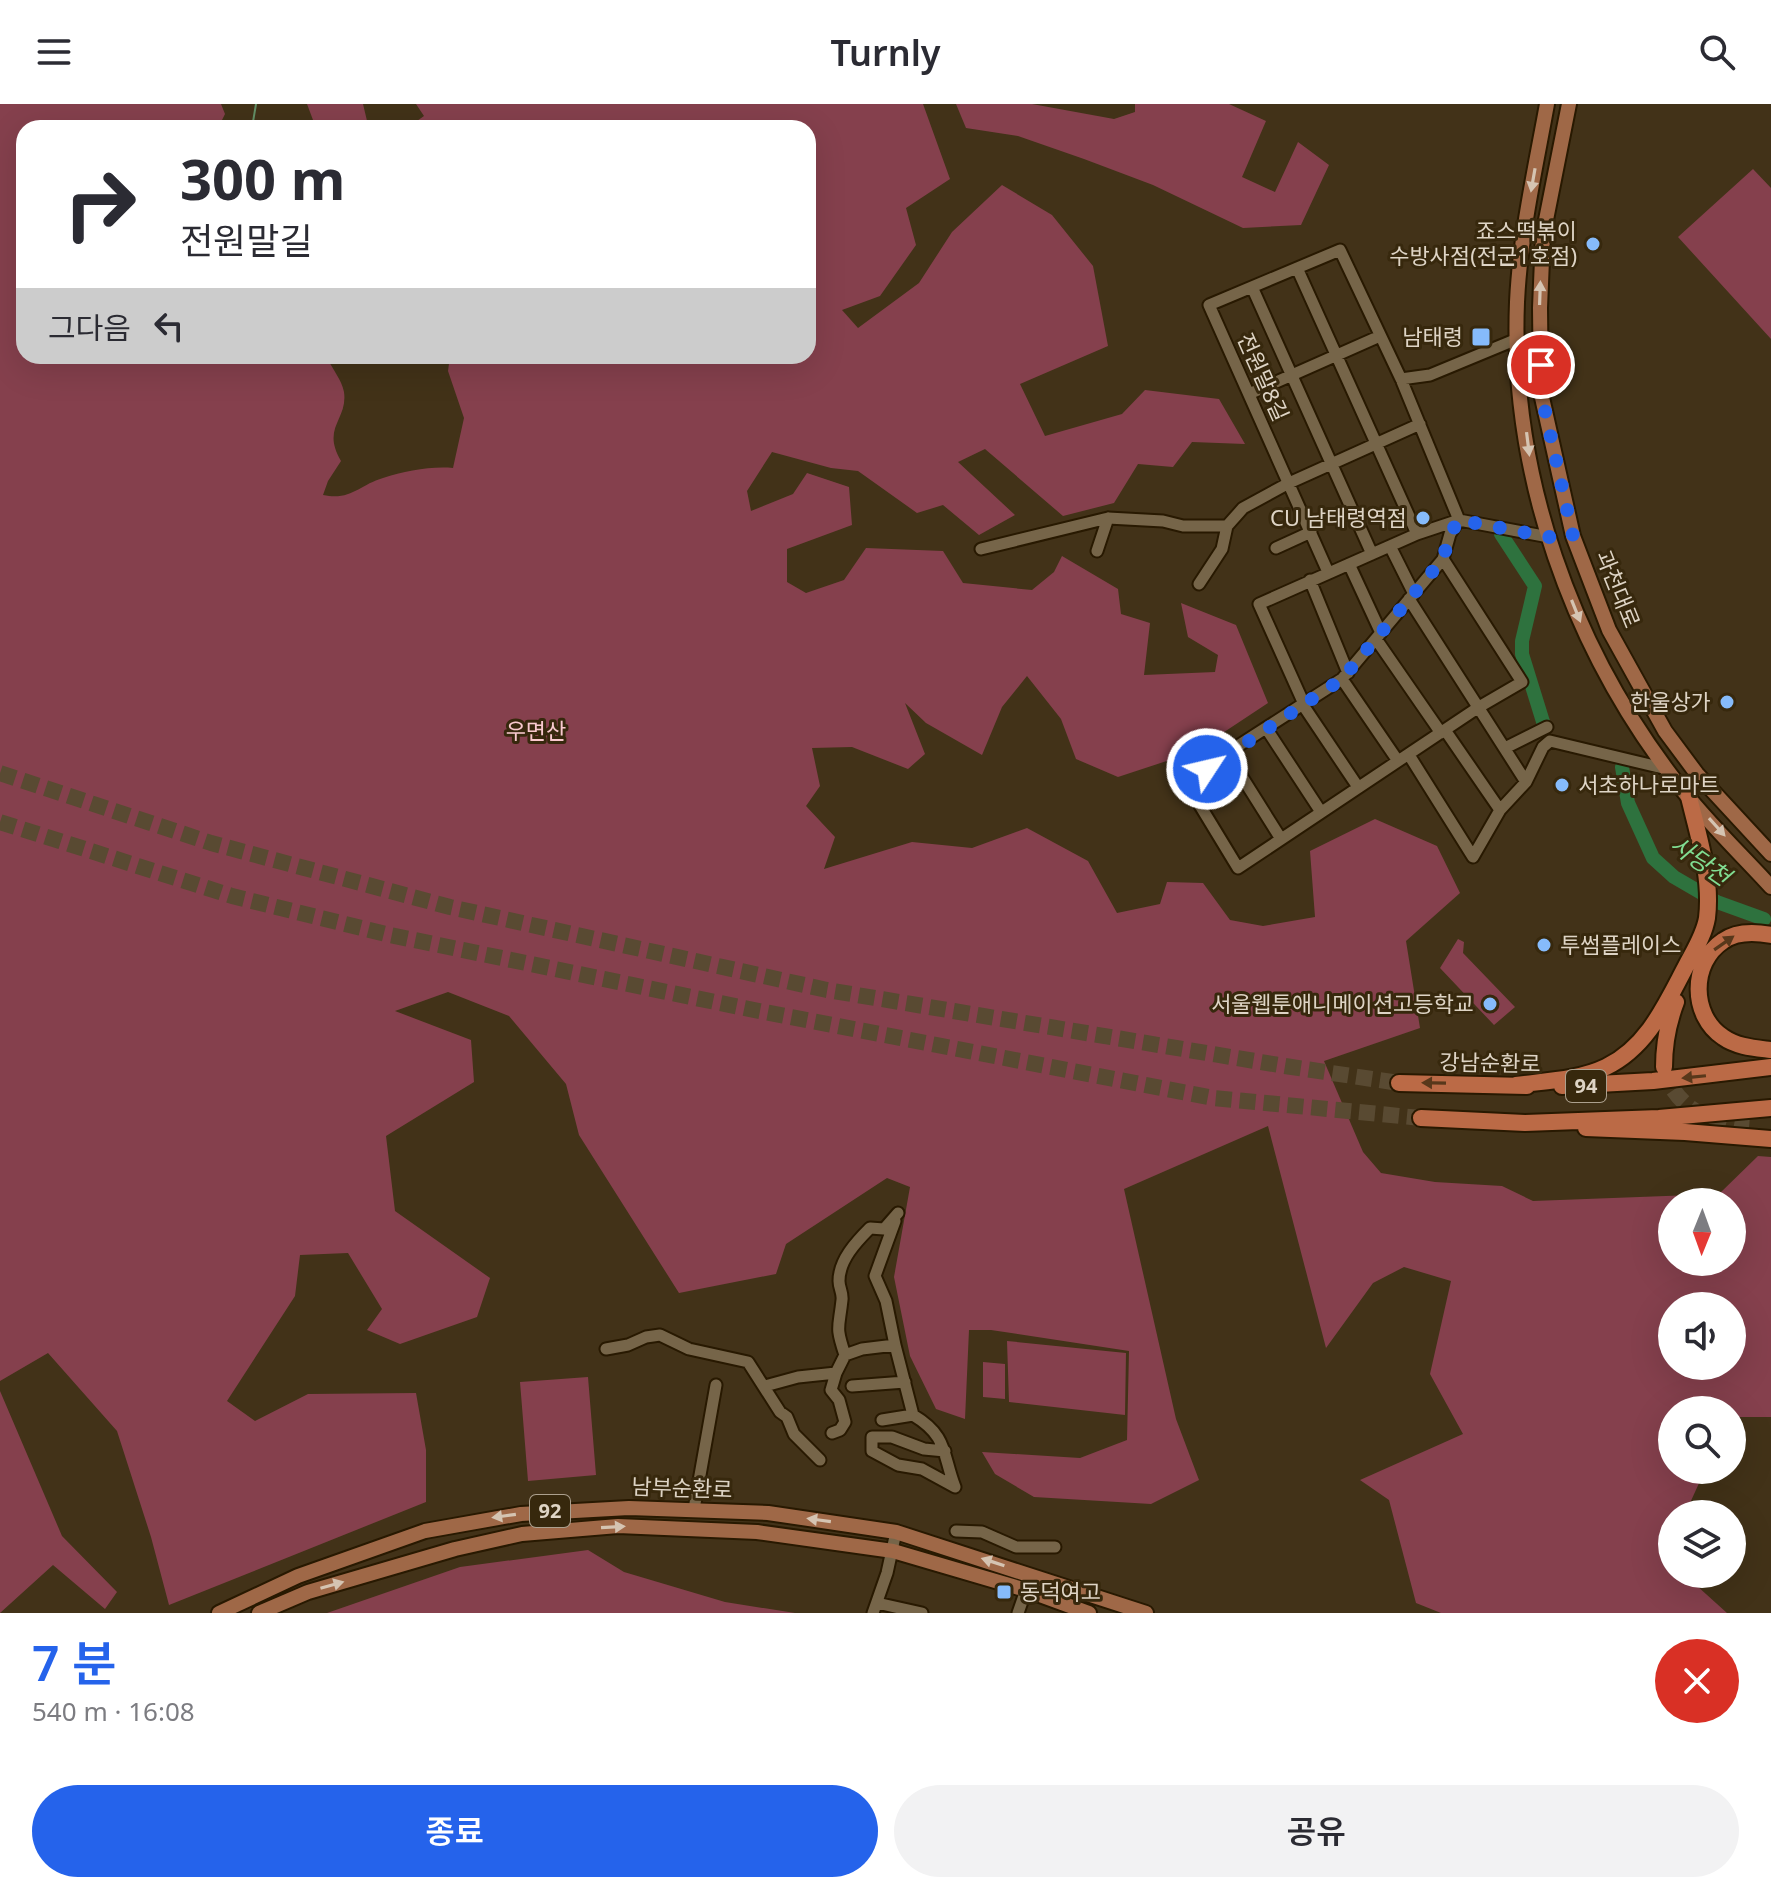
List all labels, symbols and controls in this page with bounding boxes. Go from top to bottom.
text: Turnly [830,28,941,77]
icon: menu [32,30,76,74]
icon: search [1695,30,1739,74]
text: 300 m [180,140,345,216]
icon: right [48,152,152,256]
one-way arrow [1527,168,1539,193]
place label: 죠스떡볶이 수방사점(전군1호점) [1389,215,1577,270]
text: 전원말길 [180,216,312,265]
marker: 죠스떡볶이 수방사점(전군1호점) [1584,235,1602,253]
one-way arrow [1534,280,1547,305]
icon: left [147,304,191,348]
text: 그다음 [48,307,131,348]
place label: 남태령 [1402,321,1463,351]
marker: 남태령 [1470,326,1492,348]
street label: 전원말8길 [1231,328,1297,425]
pin [1507,331,1575,399]
icon: arrive [1519,343,1563,387]
one-way arrow [1522,432,1535,457]
place label: CU 남태령역점 [1270,502,1407,532]
marker: CU 남태령역점 [1414,509,1432,527]
street label: 과천대로 [1590,545,1648,632]
one-way arrow [1570,599,1583,623]
place label: 한울상가 [1630,686,1711,716]
marker: 한울상가 [1718,693,1736,711]
park label: 우면산 [506,715,566,745]
position arrow [1165,727,1249,811]
place label: 서초하나로마트 [1578,769,1720,799]
marker: 서초하나로마트 [1553,776,1571,794]
one-way arrow [1707,818,1725,837]
water label: 사당천 [1664,827,1740,894]
place label: 투썸플레이스 [1560,929,1681,959]
one-way arrow [1713,935,1735,951]
marker: 투썸플레이스 [1535,936,1553,954]
place label: 서울웹툰애니메이션고등학교 [1211,988,1474,1018]
marker: 서울웹툰애니메이션고등학교 [1481,995,1499,1013]
street label: 강남순환로 [1439,1046,1541,1078]
road number: 94 [1566,1070,1606,1102]
one-way arrow [1681,1070,1706,1083]
one-way arrow [1421,1077,1446,1090]
north arrow [1658,1188,1746,1276]
map controls [1658,1188,1746,1588]
button: sound [1658,1292,1746,1380]
button: search [1658,1396,1746,1484]
street label: 남부순환로 [631,1470,733,1504]
road number: 92 [530,1495,570,1527]
button: layers [1658,1500,1746,1588]
one-way arrow [491,1510,516,1523]
one-way arrow [806,1513,831,1526]
one-way arrow [601,1520,626,1533]
one-way arrow [981,1555,1005,1567]
place label: 동덕여고 [1020,1576,1101,1606]
one-way arrow [320,1578,344,1591]
marker: 동덕여고 [995,1583,1013,1601]
text: 7 분 [32,1630,116,1695]
button: close [1655,1639,1739,1723]
text: 540 m · 16:08 [32,1693,195,1729]
button: 종료 [32,1785,878,1877]
button: 공유 [894,1785,1739,1877]

